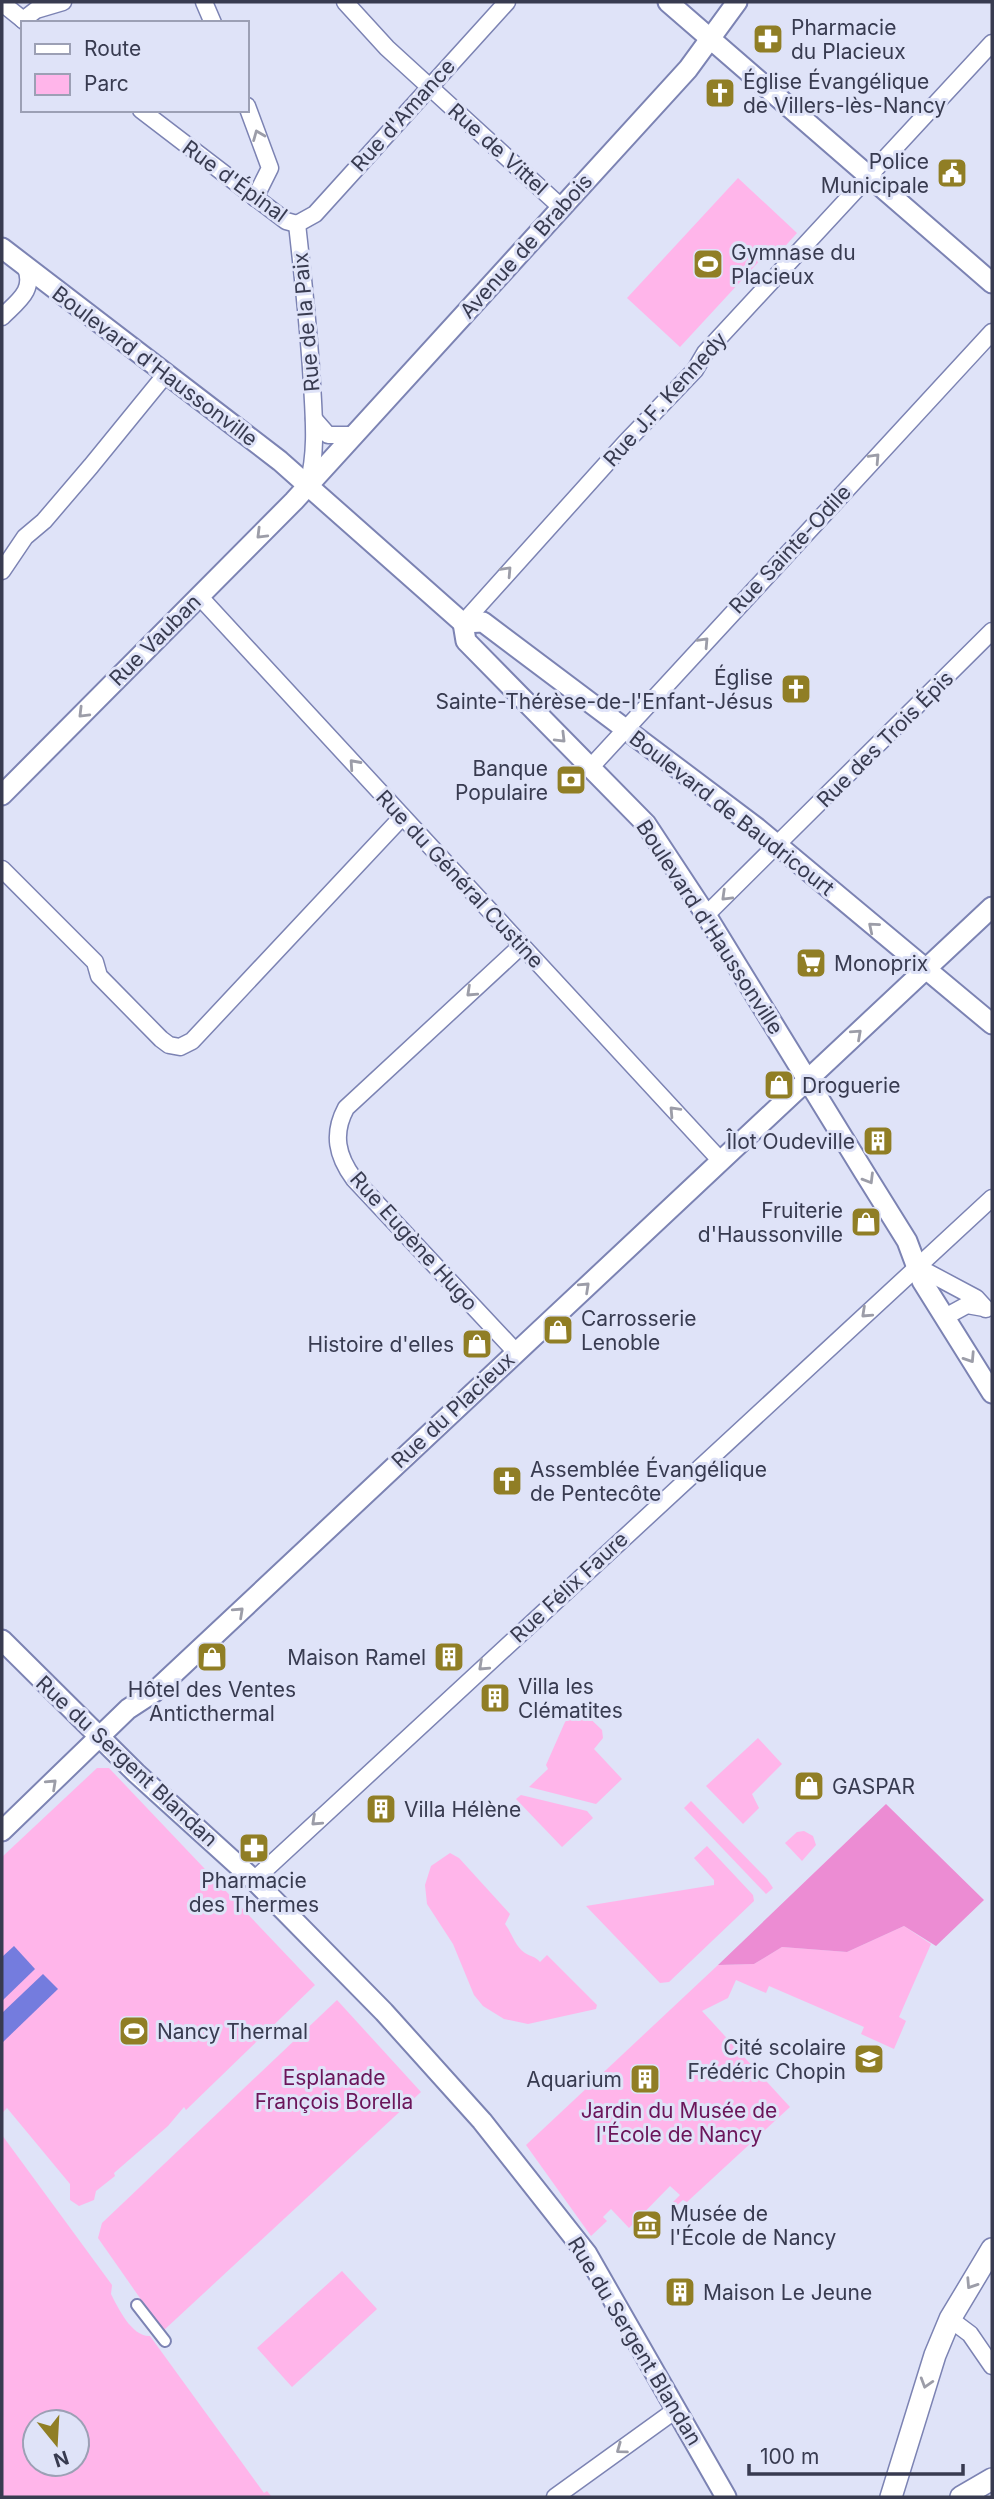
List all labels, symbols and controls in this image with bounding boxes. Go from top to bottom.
place label: Pharmacie du Placieux [791,15,906,64]
legend [21,21,248,112]
pharmacy icon: Pharmacie du Placieux [751,22,785,56]
text: Route [84,36,141,61]
street label: Rue d'Amance [346,54,460,176]
place label: Église Évangélique de Villers-lès-Nancy [743,68,946,118]
text: Parc [84,71,129,96]
church icon: Église Évangélique de Villers-lès-Nancy [703,76,737,110]
street label: Rue de Vittel [443,98,553,200]
one-way arrow [253,129,267,141]
street label: Rue d'Épinal [178,134,293,227]
place label: Police Municipale [821,149,929,198]
public building icon: Police Municipale [935,156,969,190]
street label: Avenue de Brabois [455,169,597,323]
place label: Gymnase du Placieux [731,240,856,289]
sports icon: Gymnase du Placieux [691,247,725,281]
street label: Rue de la Paix [287,251,325,393]
street label: Boulevard d'Haussonville [47,281,263,451]
street label: Rue J.F. Kennedy [598,326,732,471]
one-way arrow [867,453,880,466]
street label: Rue Sainte-Odile [724,479,856,619]
one-way arrow [256,526,269,539]
one-way arrow [499,566,511,579]
street label: Rue Vauban [104,589,206,691]
one-way arrow [695,637,708,650]
place label: Église Sainte-Thérèse-de-l'Enfant-Jésus [435,664,773,714]
street label: Rue des Trois Épis [811,665,958,812]
church icon: Église Sainte-Thérèse-de-l'Enfant-Jésus [779,672,813,706]
one-way arrow [78,705,91,718]
street label: Boulevard de Baudricourt [625,725,839,901]
one-way arrow [552,730,565,743]
place label: Banque Populaire [455,756,548,805]
one-way arrow [350,759,362,772]
bank icon: Banque Populaire [554,763,588,797]
street label: Rue du Général Custine [371,785,549,973]
street label: Boulevard d'Haussonville [631,815,789,1039]
one-way arrow [721,888,734,901]
one-way arrow [868,923,881,935]
supermarket icon: Monoprix [794,946,828,980]
place label: Monoprix [834,951,928,976]
one-way arrow [466,984,479,997]
one-way arrow [849,1029,862,1042]
shop icon: Droguerie [762,1068,796,1102]
place label: Droguerie [802,1073,900,1098]
one-way arrow [670,1106,683,1119]
building icon: Îlot Oudeville [861,1124,895,1158]
place label: Îlot Oudeville [725,1128,855,1154]
street label: Rue Eugène Hugo [345,1166,483,1316]
one-way arrow [861,1172,874,1185]
place label: Fruiterie d'Haussonville [698,1198,843,1247]
shop icon: Fruiterie d'Haussonville [849,1205,883,1239]
one-way arrow [577,1283,590,1296]
one-way arrow [861,1305,874,1317]
place label: Carrosserie Lenoble [581,1306,697,1355]
shop icon: Carrosserie Lenoble [541,1313,575,1347]
shop icon: Histoire d'elles [460,1327,494,1361]
place label: Histoire d'elles [308,1332,454,1357]
street label: Rue du Placieux [386,1347,520,1473]
one-way arrow [961,1350,974,1363]
place label: Assemblée Évangélique de Pentecôte [530,1456,767,1506]
church icon: Assemblée Évangélique de Pentecôte [490,1464,524,1498]
street label: Rue Félix Faure [505,1526,633,1648]
one-way arrow [231,1607,244,1620]
shop icon: Hôtel des Ventes Anticthermal [195,1640,229,1674]
building icon: Maison Ramel [432,1640,466,1674]
place label: Maison Ramel [287,1645,426,1670]
one-way arrow [478,1658,491,1671]
street label: Rue du Sergent Blandan [31,1670,223,1852]
place label: Villa les Clématites [518,1674,623,1723]
place label: Hôtel des Ventes Anticthermal [128,1677,296,1726]
building icon: Villa les Clématites [478,1681,512,1715]
shop icon: GASPAR [792,1769,826,1803]
place label: GASPAR [832,1774,915,1799]
one-way arrow [43,1780,56,1793]
building icon: Villa Hélène [364,1792,398,1826]
place label: Villa Hélène [404,1797,521,1822]
one-way arrow [312,1813,325,1826]
pharmacy icon: Pharmacie des Thermes [237,1831,271,1865]
place label: Pharmacie des Thermes [189,1868,319,1917]
sports icon: Nancy Thermal [117,2014,151,2048]
place label: Nancy Thermal [157,2019,308,2044]
place label: Cité scolaire Frédéric Chopin [687,2035,846,2084]
school or university icon: Cité scolaire Frédéric Chopin [852,2042,886,2076]
building icon: Aquarium [628,2062,662,2096]
park label: Esplanade François Borella [255,2065,413,2114]
place label: Aquarium [526,2067,622,2092]
park label: Jardin du Musée de l'École de Nancy [581,2098,777,2147]
place label: Musée de l'École de Nancy [670,2201,836,2250]
museum icon: Musée de l'École de Nancy [630,2208,664,2242]
street label: Rue du Sergent Blandan [563,2232,707,2450]
building icon: Maison Le Jeune [663,2275,697,2309]
one-way arrow [966,2276,979,2289]
place label: Maison Le Jeune [703,2280,872,2305]
one-way arrow [920,2376,935,2388]
north arrow [21,2408,91,2478]
scale bar [749,2432,962,2476]
one-way arrow [616,2441,629,2453]
text: 100 m [760,2444,819,2469]
text: N [51,2446,72,2472]

